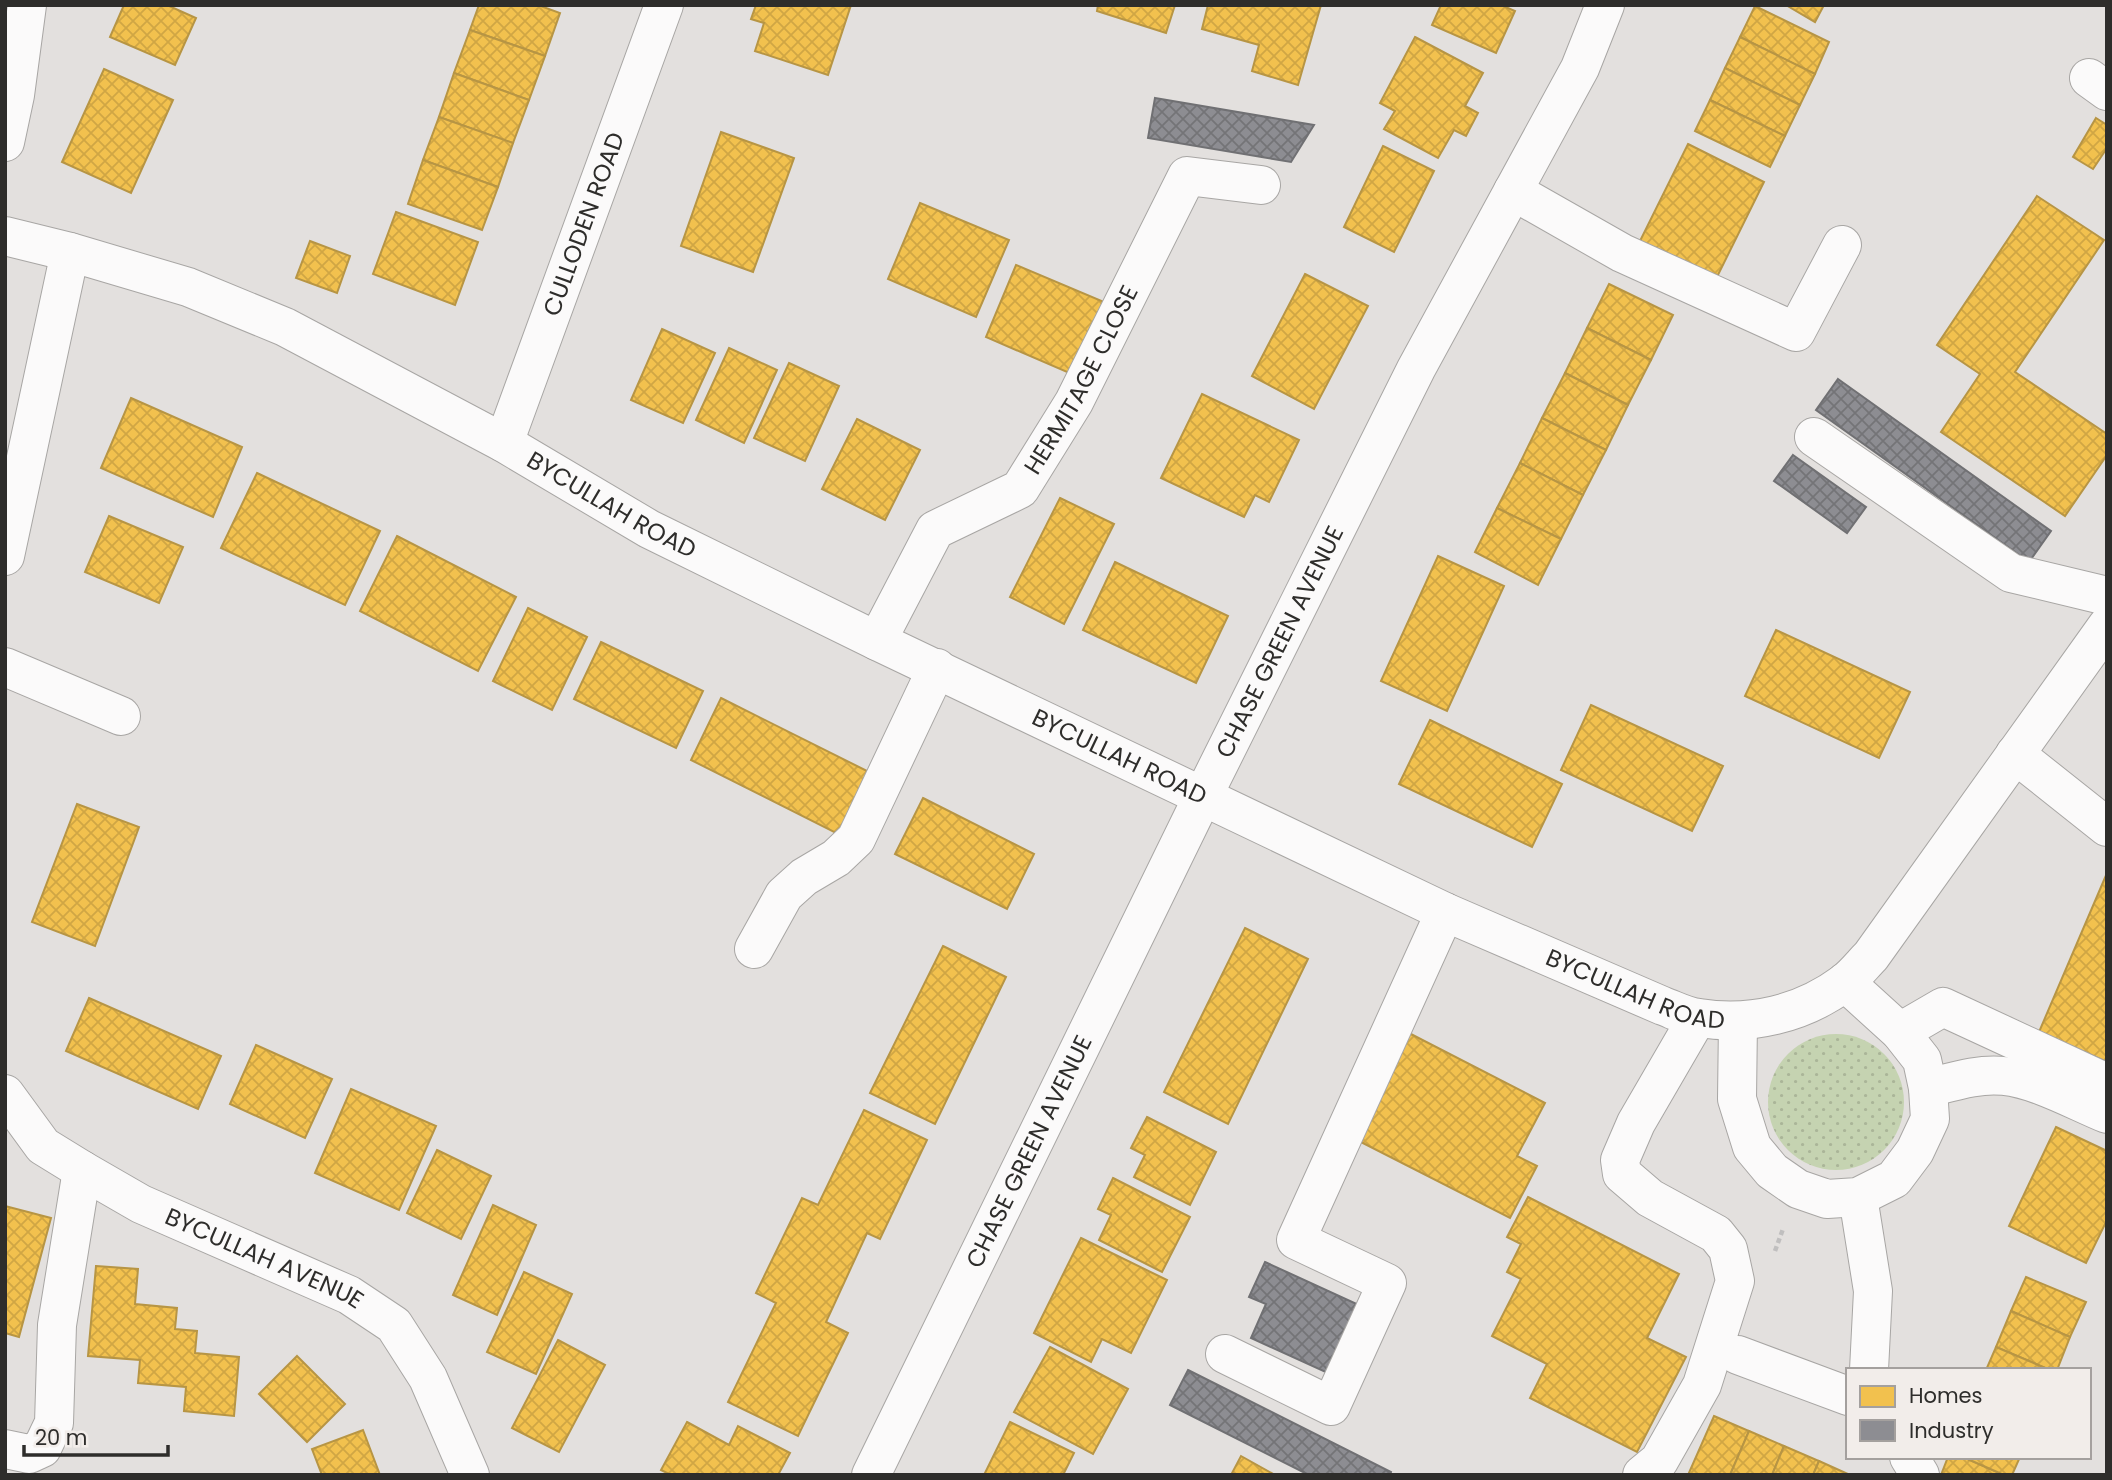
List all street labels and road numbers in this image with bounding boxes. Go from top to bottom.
street label: CULLODEN ROAD [535,127,632,321]
street label: HERMITAGE CLOSE [1016,280,1146,480]
street label: BYCULLAH ROAD [521,443,702,566]
street label: CHASE GREEN AVENUE [1208,520,1351,763]
street label: BYCULLAH ROAD [1027,700,1213,812]
street label: BYCULLAH ROAD [1541,940,1726,1036]
street label: CHASE GREEN AVENUE [958,1029,1100,1273]
street label: BYCULLAH AVENUE [160,1200,370,1316]

